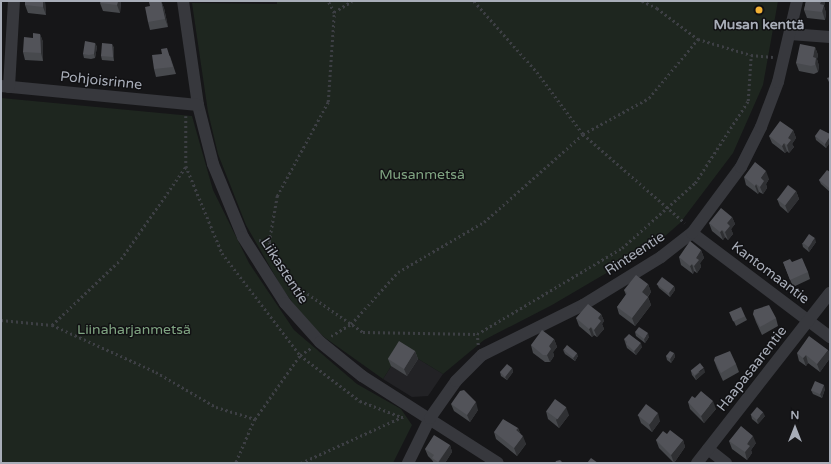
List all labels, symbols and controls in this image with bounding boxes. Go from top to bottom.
marker: Musan kenttä [754,5,764,15]
place label: Musan kenttä [714,17,804,33]
street label: Pohjoisrinne [59,68,143,94]
park label: Musanmetsä [379,167,465,183]
street label: Rinteentie [602,228,668,280]
street label: Liikastentie [256,235,312,307]
street label: Kantomaantie [728,238,812,308]
park label: Liinaharjanmetsä [77,322,191,338]
street label: Haapasaarentie [713,323,791,415]
north arrow [775,408,815,448]
text: N [791,409,799,422]

